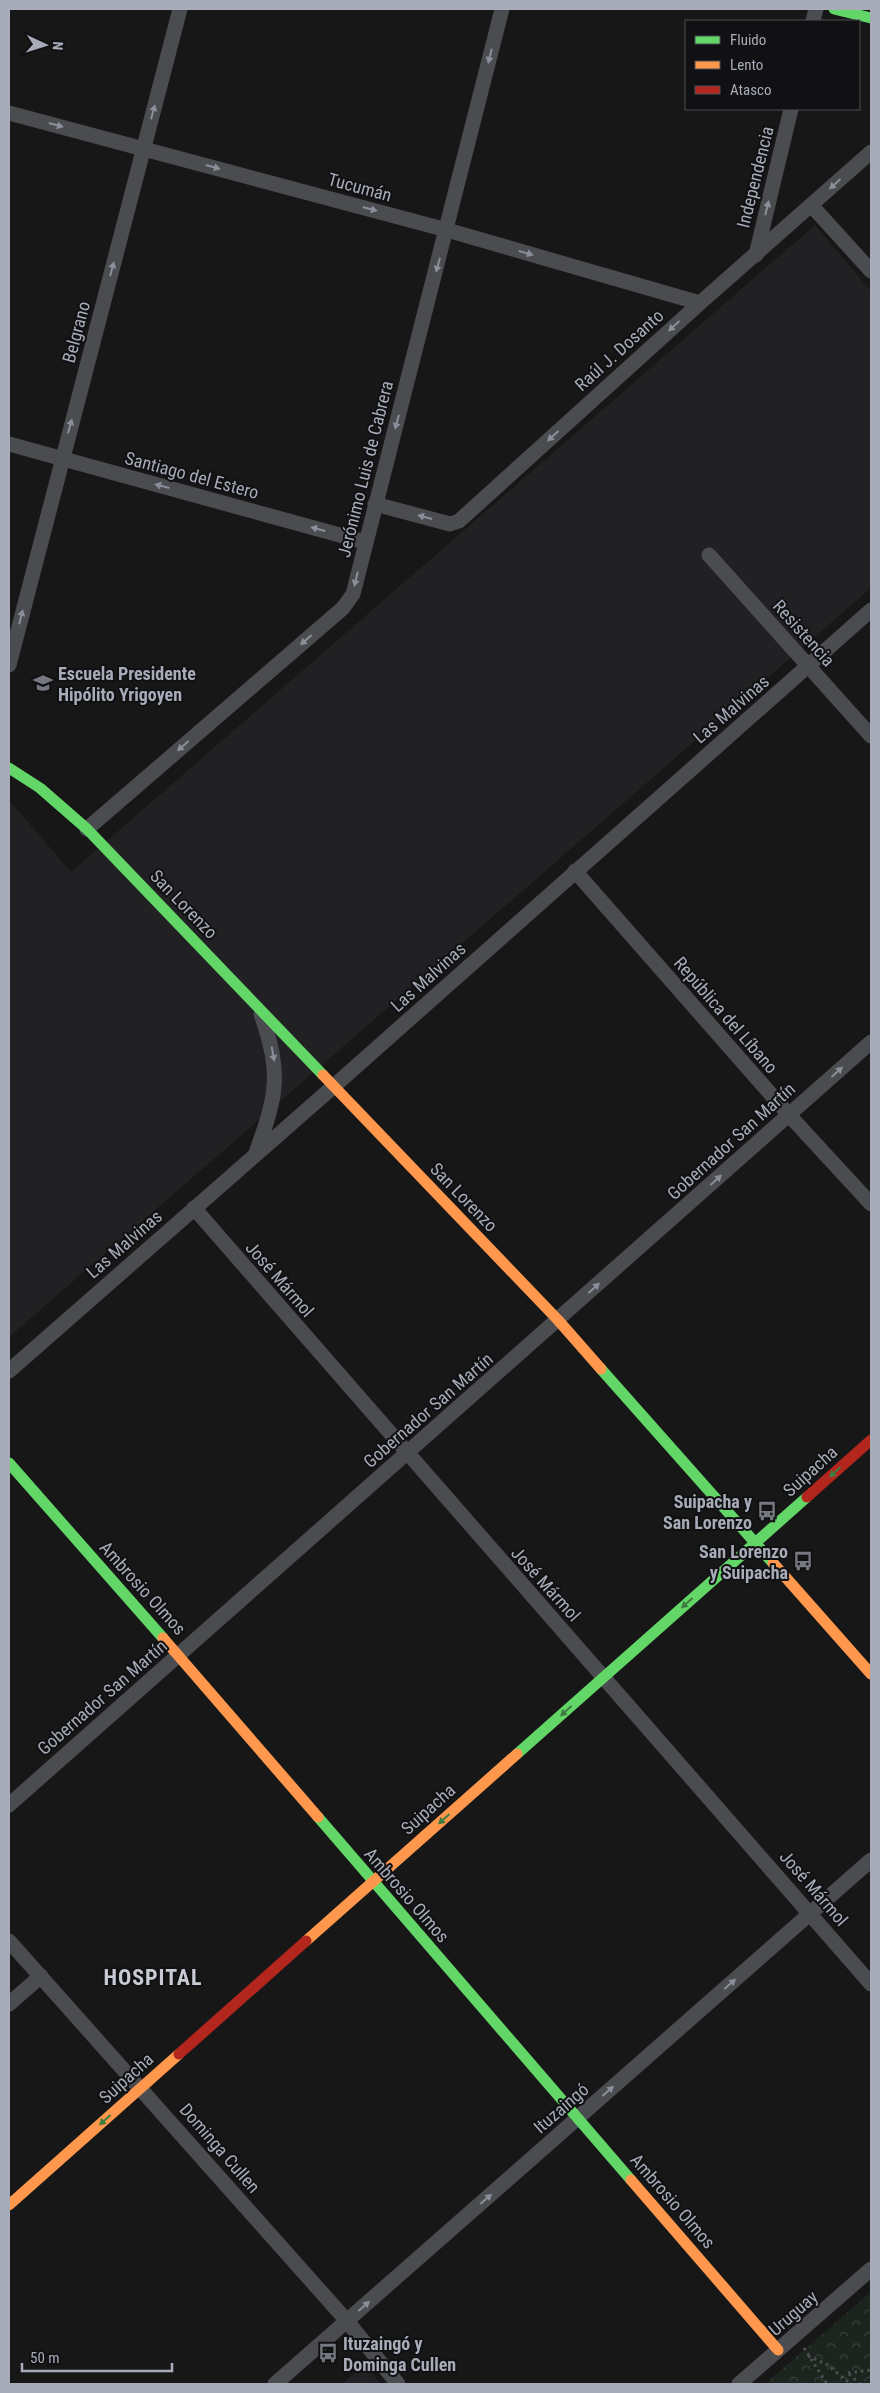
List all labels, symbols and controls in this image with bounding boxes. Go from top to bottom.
north arrow [20,20,70,70]
legend [685,20,860,110]
text: Fluido [730,31,766,49]
text: N [50,41,66,51]
one-way arrow [486,49,494,64]
text: Lento [730,56,763,74]
text: Atasco [730,81,771,99]
one-way arrow [149,104,157,120]
one-way arrow [48,121,63,129]
street label: Independencia [732,124,778,230]
one-way arrow [205,163,220,171]
street label: Tucumán [326,168,394,206]
one-way arrow [829,179,842,190]
one-way arrow [763,200,771,215]
one-way arrow [362,205,377,213]
one-way arrow [519,249,534,257]
one-way arrow [433,257,441,272]
one-way arrow [108,262,116,277]
street label: Belgrano [58,299,94,365]
street label: Raúl J. Dosanto [570,305,668,395]
one-way arrow [667,321,680,332]
street label: Jerónimo Luis de Cabrera [333,379,397,559]
one-way arrow [393,414,401,429]
one-way arrow [66,419,74,434]
one-way arrow [547,430,560,441]
street label: Santiago del Estero [123,447,261,503]
one-way arrow [154,482,169,490]
one-way arrow [418,513,433,521]
one-way arrow [311,525,326,533]
one-way arrow [352,572,360,587]
street label: Resistencia [769,595,839,671]
one-way arrow [17,610,25,625]
one-way arrow [301,634,313,646]
place label: Escuela Presidente Hipólito Yrigoyen [58,663,196,705]
street label: Las Malvinas [689,670,773,748]
school or university icon: Escuela Presidente Hipólito Yrigoyen [32,672,54,694]
one-way arrow [177,740,189,751]
street label: San Lorenzo [146,865,222,943]
street label: Las Malvinas [386,938,470,1016]
street label: República del Líbano [670,952,782,1078]
one-way arrow [270,1046,278,1062]
one-way arrow [831,1066,843,1078]
street label: Gobernador San Martín [663,1078,799,1204]
street label: San Lorenzo [426,1158,502,1236]
one-way arrow [709,1174,722,1185]
street label: Las Malvinas [82,1205,166,1283]
street label: José Mármol [242,1237,318,1321]
one-way arrow [588,1282,601,1293]
street label: Gobernador San Martín [359,1348,497,1472]
street label: Suipacha [779,1441,841,1501]
one-way arrow [829,1466,841,1478]
place label: Suipacha y San Lorenzo [663,1491,752,1533]
bus stop icon: Suipacha y San Lorenzo [756,1500,778,1522]
street label: Ambrosio Olmos [96,1537,190,1639]
place label: San Lorenzo y Suipacha [699,1541,788,1583]
street label: José Mármol [507,1542,585,1626]
bus stop icon: San Lorenzo y Suipacha [792,1550,814,1572]
one-way arrow [682,1597,694,1609]
street label: Gobernador San Martín [33,1635,171,1759]
one-way arrow [560,1705,572,1717]
street label: Suipacha [397,1779,459,1839]
one-way arrow [438,1813,450,1824]
street label: Ambrosio Olmos [360,1843,454,1947]
street label: José Mármol [776,1846,852,1930]
district label: HOSPITAL [103,1965,203,1990]
one-way arrow [724,1978,736,1990]
street label: Suipacha [95,2048,157,2108]
street label: Ituzaingó [529,2078,593,2138]
one-way arrow [602,2086,615,2097]
street label: Dominga Cullen [175,2099,265,2197]
one-way arrow [99,2114,111,2126]
street label: Ambrosio Olmos [626,2149,720,2253]
one-way arrow [479,2193,492,2204]
street label: Uruguay [764,2286,822,2340]
one-way arrow [358,2301,370,2312]
place label: Ituzaingó y Dominga Cullen [343,2333,456,2375]
scale bar [22,2340,172,2372]
bus stop icon: Ituzaingó y Dominga Cullen [317,2342,339,2364]
text: 50 m [30,2349,60,2367]

